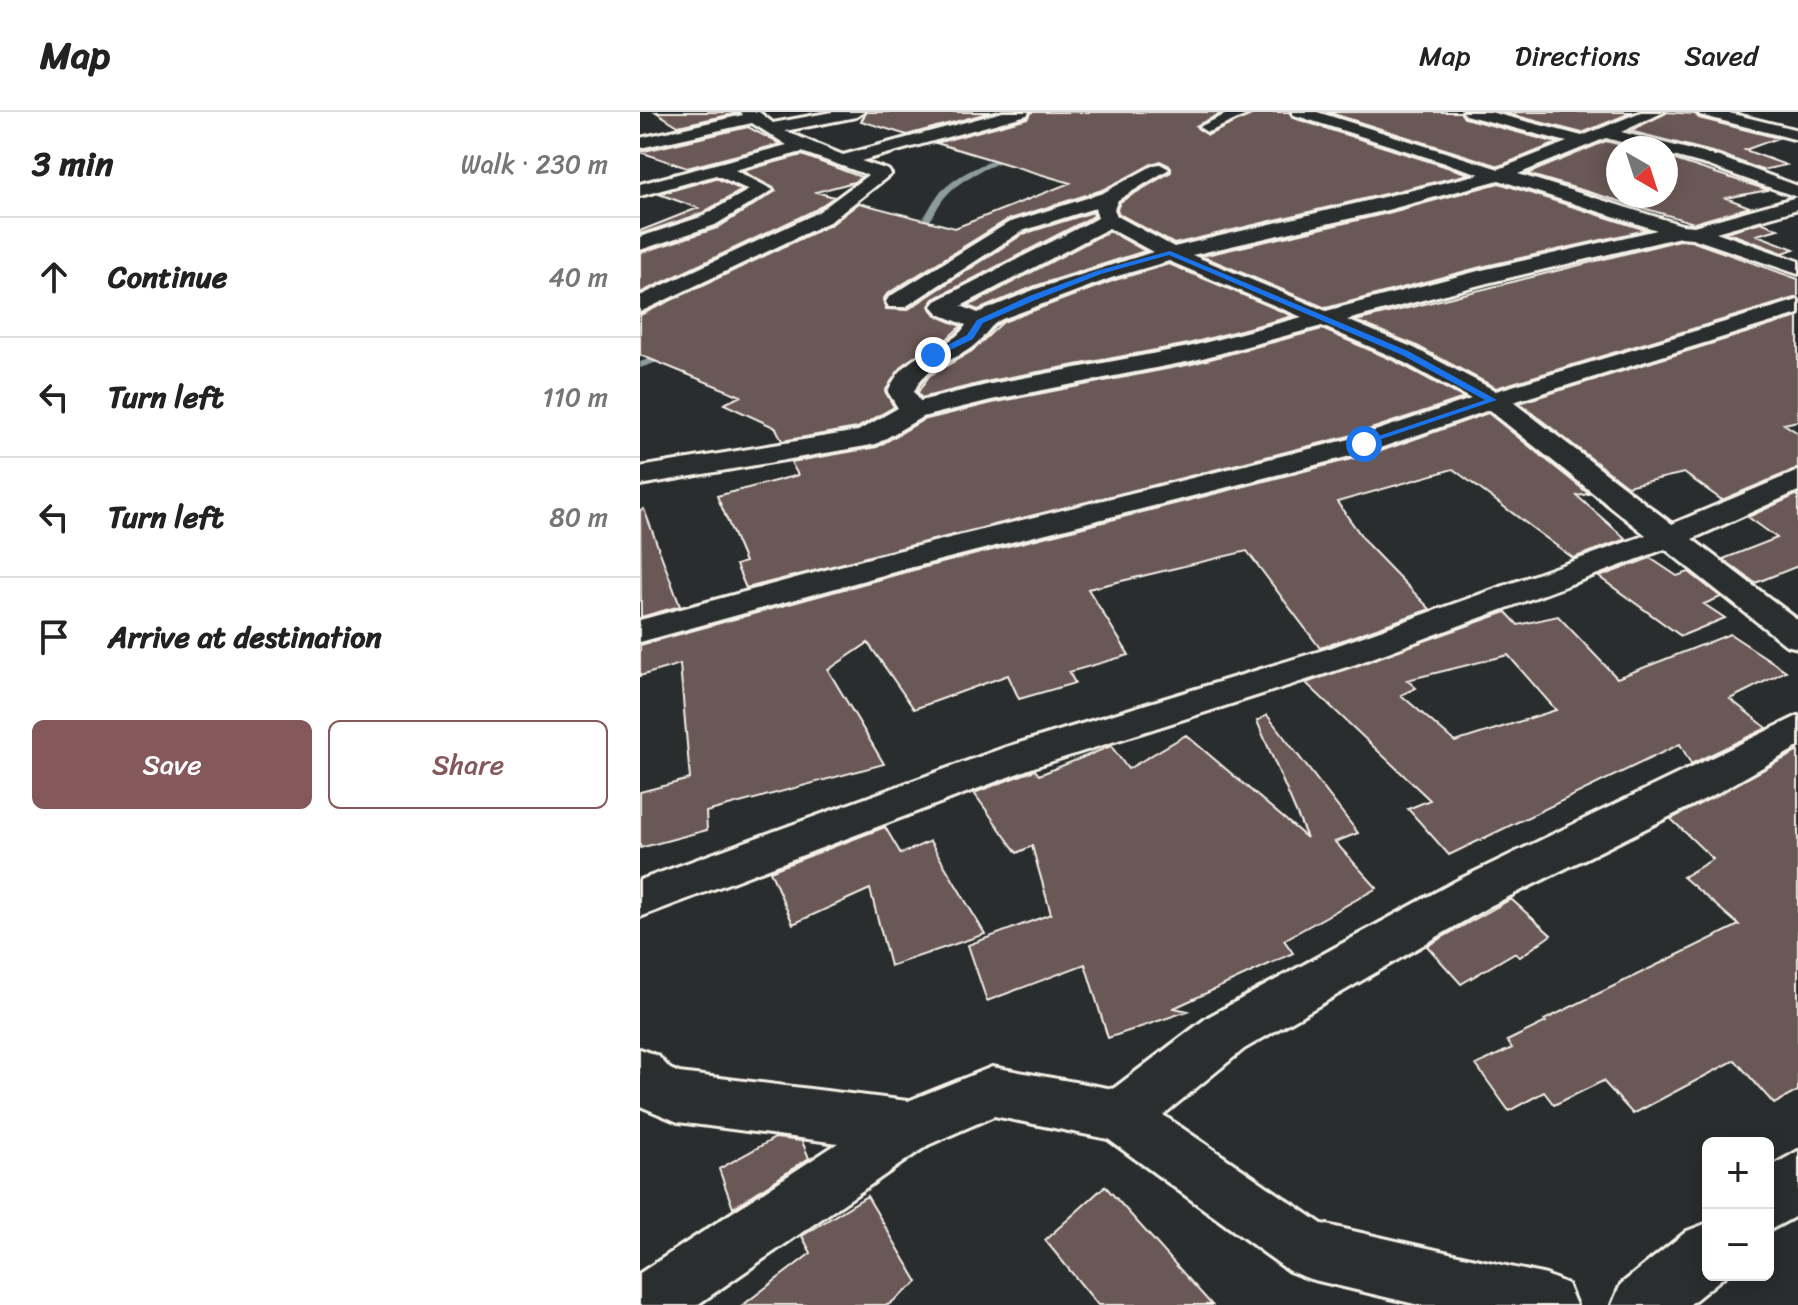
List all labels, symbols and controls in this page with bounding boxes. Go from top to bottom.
text: Map [40,22,110,89]
text: Map [1419,31,1471,80]
text: Directions [1515,31,1640,80]
text: Saved [1684,31,1758,80]
text: 3 min [32,134,113,194]
north arrow [1606,136,1678,208]
text: Walk · 230 m [461,141,608,187]
text: Continue [108,250,227,304]
text: 40 m [549,254,608,300]
icon: ahead [32,255,76,299]
route end [915,337,951,373]
text: Turn left [108,370,224,424]
text: 110 m [543,374,608,420]
icon: left [32,375,76,419]
route start [1346,426,1382,462]
text: Turn left [108,490,224,544]
text: 80 m [549,494,608,540]
icon: left [32,495,76,539]
text: Arrive at destination [108,610,382,664]
icon: arrive [32,615,76,659]
button: Save [32,720,312,809]
button: Share [328,720,608,809]
map controls [1702,1137,1774,1281]
button: + [1702,1137,1774,1209]
button: − [1702,1209,1774,1281]

